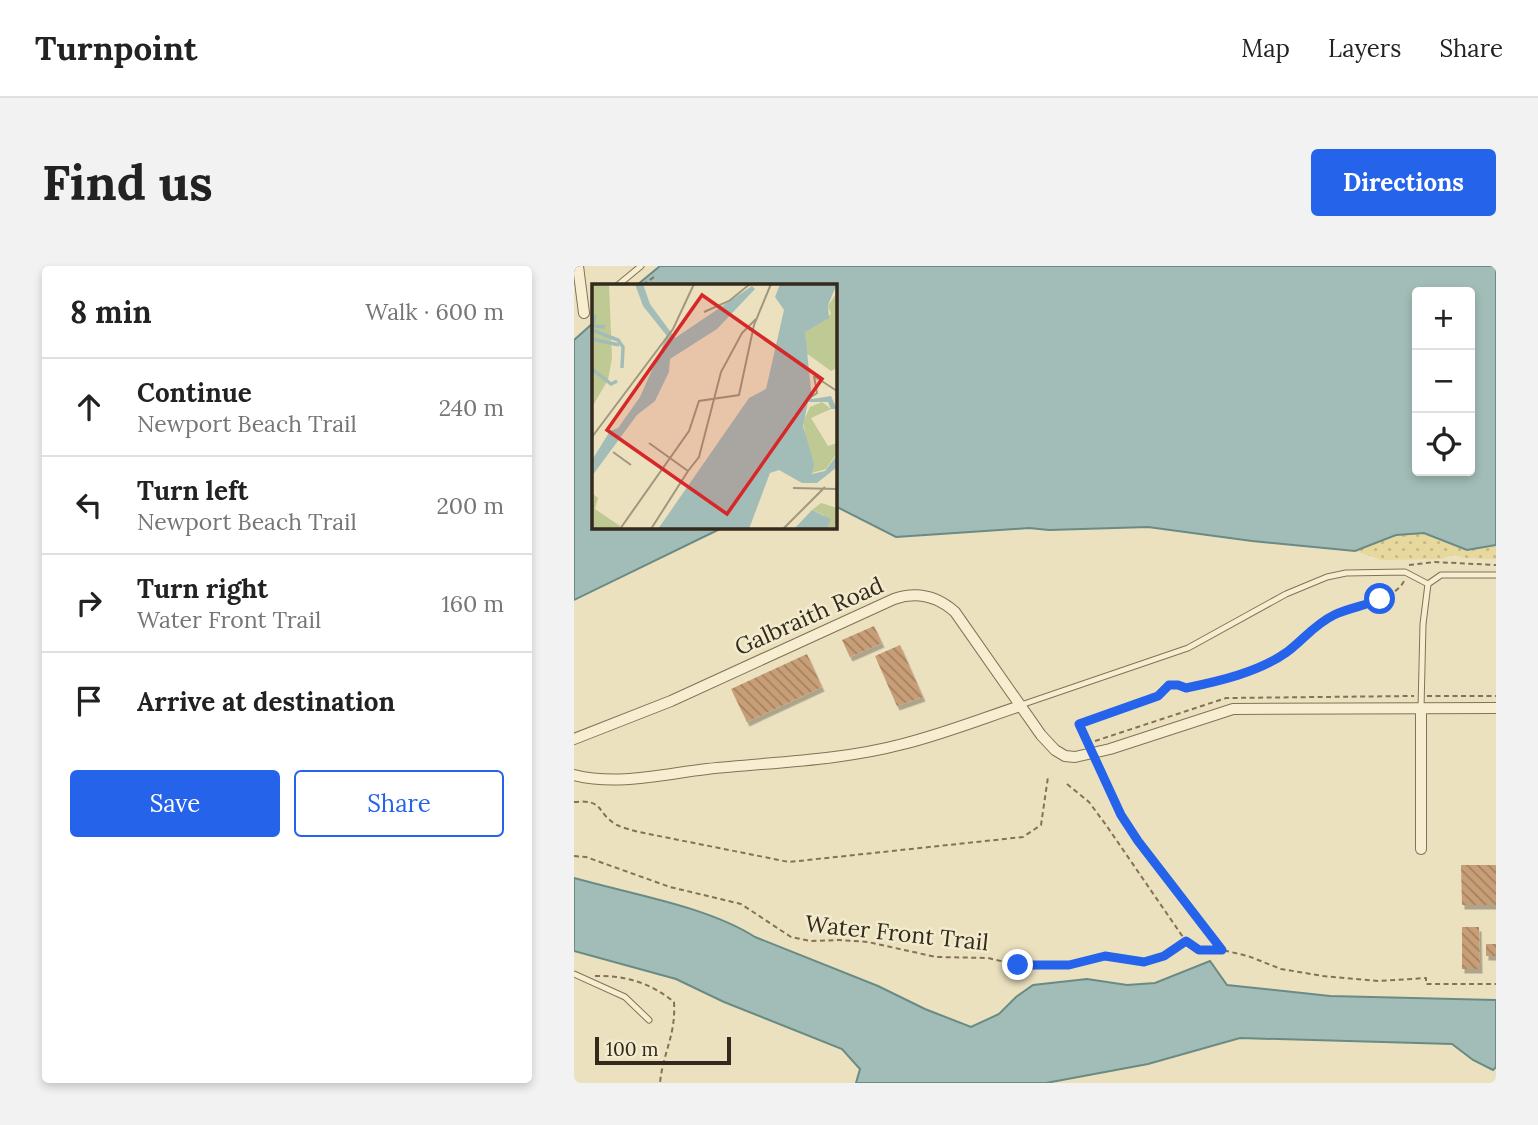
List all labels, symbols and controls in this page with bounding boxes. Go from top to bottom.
text: Turnpoint [35,27,197,69]
text: Map [1241,33,1290,64]
text: Layers [1328,33,1401,64]
text: Share [1439,33,1503,64]
button: Directions [1311,149,1496,216]
text: Find us [42,151,213,213]
inset map [592,284,836,528]
map controls [1412,287,1475,476]
button: + [1412,287,1475,350]
text: 8 min [70,293,152,331]
text: Walk · 600 m [365,297,504,326]
button: − [1412,350,1475,413]
text: Continue [137,376,252,409]
icon: ahead [70,388,108,426]
text: 240 m [439,393,504,422]
text: Newport Beach Trail [137,409,357,438]
button: locate [1412,413,1475,476]
text: Turn left [137,474,248,507]
icon: left [70,486,108,524]
text: 200 m [436,491,504,520]
text: Newport Beach Trail [137,507,357,536]
street label: Galbraith Road [730,570,888,661]
text: Turn right [137,572,268,605]
route start [1364,583,1395,614]
icon: right [70,584,108,622]
text: 160 m [441,589,504,618]
text: Water Front Trail [137,605,321,634]
icon: arrive [70,682,108,720]
text: Arrive at destination [137,685,395,718]
button: Save [70,770,280,837]
button: Share [294,770,504,837]
street label: Water Front Trail [804,908,990,957]
route end [1002,949,1033,980]
scale bar [595,1034,732,1066]
text: 100 m [606,1037,659,1061]

